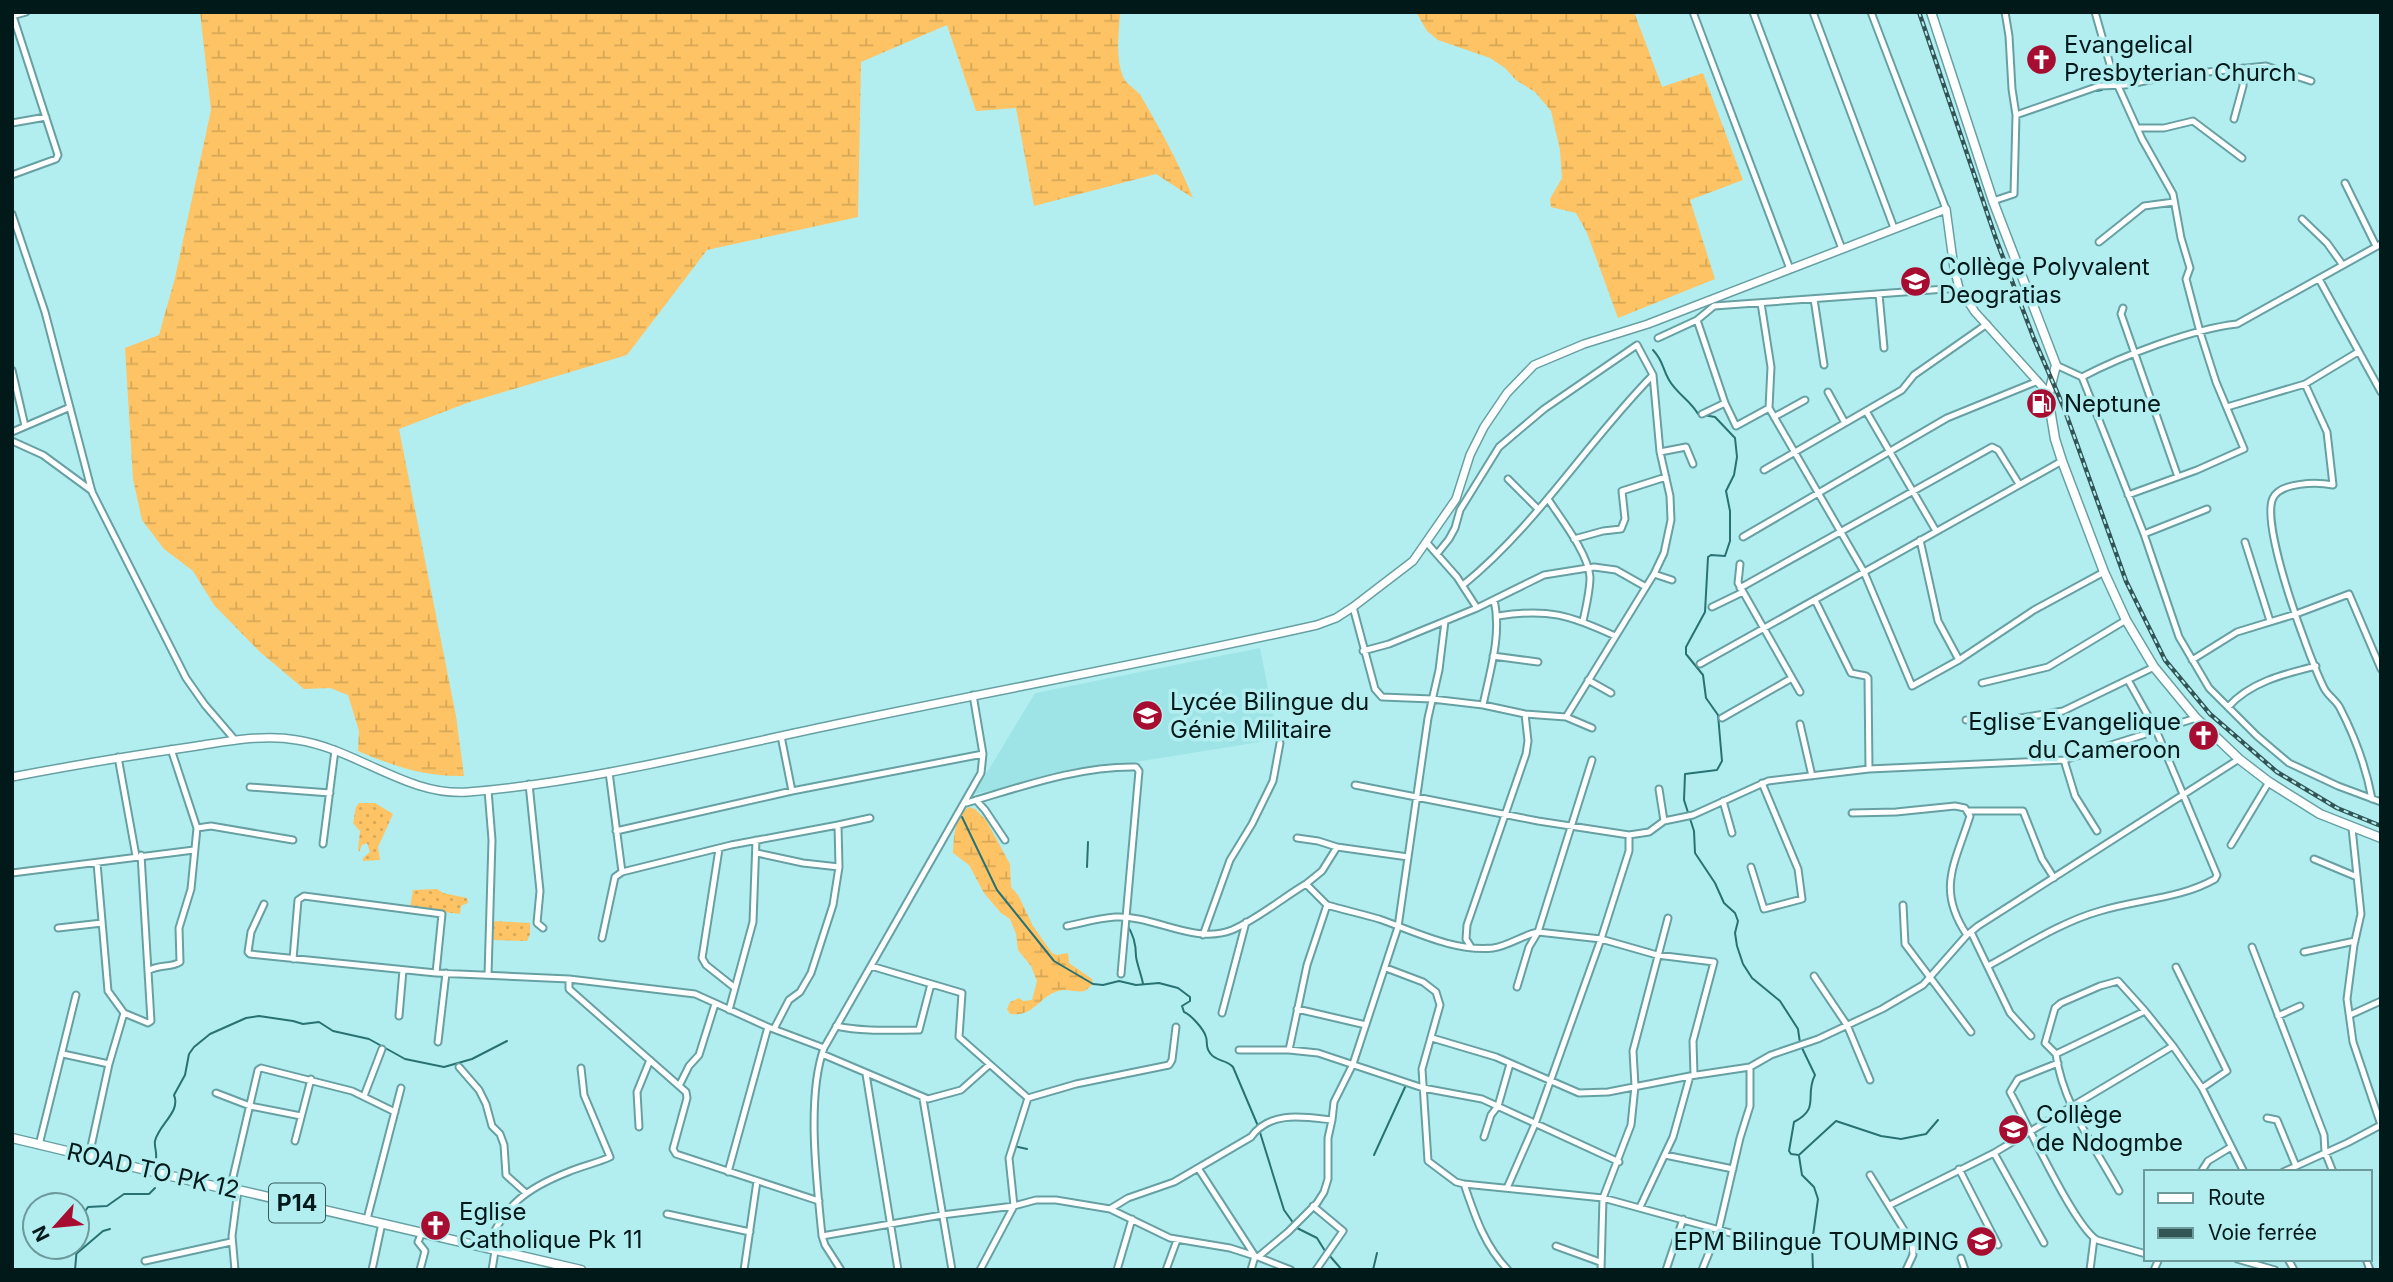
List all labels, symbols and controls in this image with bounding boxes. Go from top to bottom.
place label: Evangelical Presbyterian Church [2064,30,2296,87]
church icon: Evangelical Presbyterian Church [2024,42,2058,76]
place label: Collège Polyvalent Deogratias [1939,252,2150,309]
school or university icon: Collège Polyvalent Deogratias [1899,264,1933,298]
fuel station icon: Neptune [2024,387,2058,421]
place label: Neptune [2064,389,2161,418]
place label: Lycée Bilingue du Génie Militaire [1170,687,1369,744]
school or university icon: Lycée Bilingue du Génie Militaire [1130,699,1164,733]
place label: Eglise Evangelique du Cameroon [1968,707,2181,764]
church icon: Eglise Evangelique du Cameroon [2187,719,2221,753]
place label: Collège de Ndogmbe [2036,1100,2183,1157]
school or university icon: Collège de Ndogmbe [1996,1112,2030,1146]
street label: ROAD TO PK 12 [64,1137,242,1204]
legend [2144,1170,2372,1261]
road number: P14 [269,1184,325,1222]
text: Route [2208,1185,2265,1210]
north arrow [21,1191,91,1261]
place label: Eglise Catholique Pk 11 [459,1197,642,1254]
church icon: Eglise Catholique Pk 11 [419,1209,453,1243]
text: Voie ferrée [2208,1220,2317,1245]
text: N [28,1222,55,1245]
school or university icon: EPM Bilingue TOUMPING [1965,1225,1999,1259]
place label: EPM Bilingue TOUMPING [1673,1227,1959,1256]

